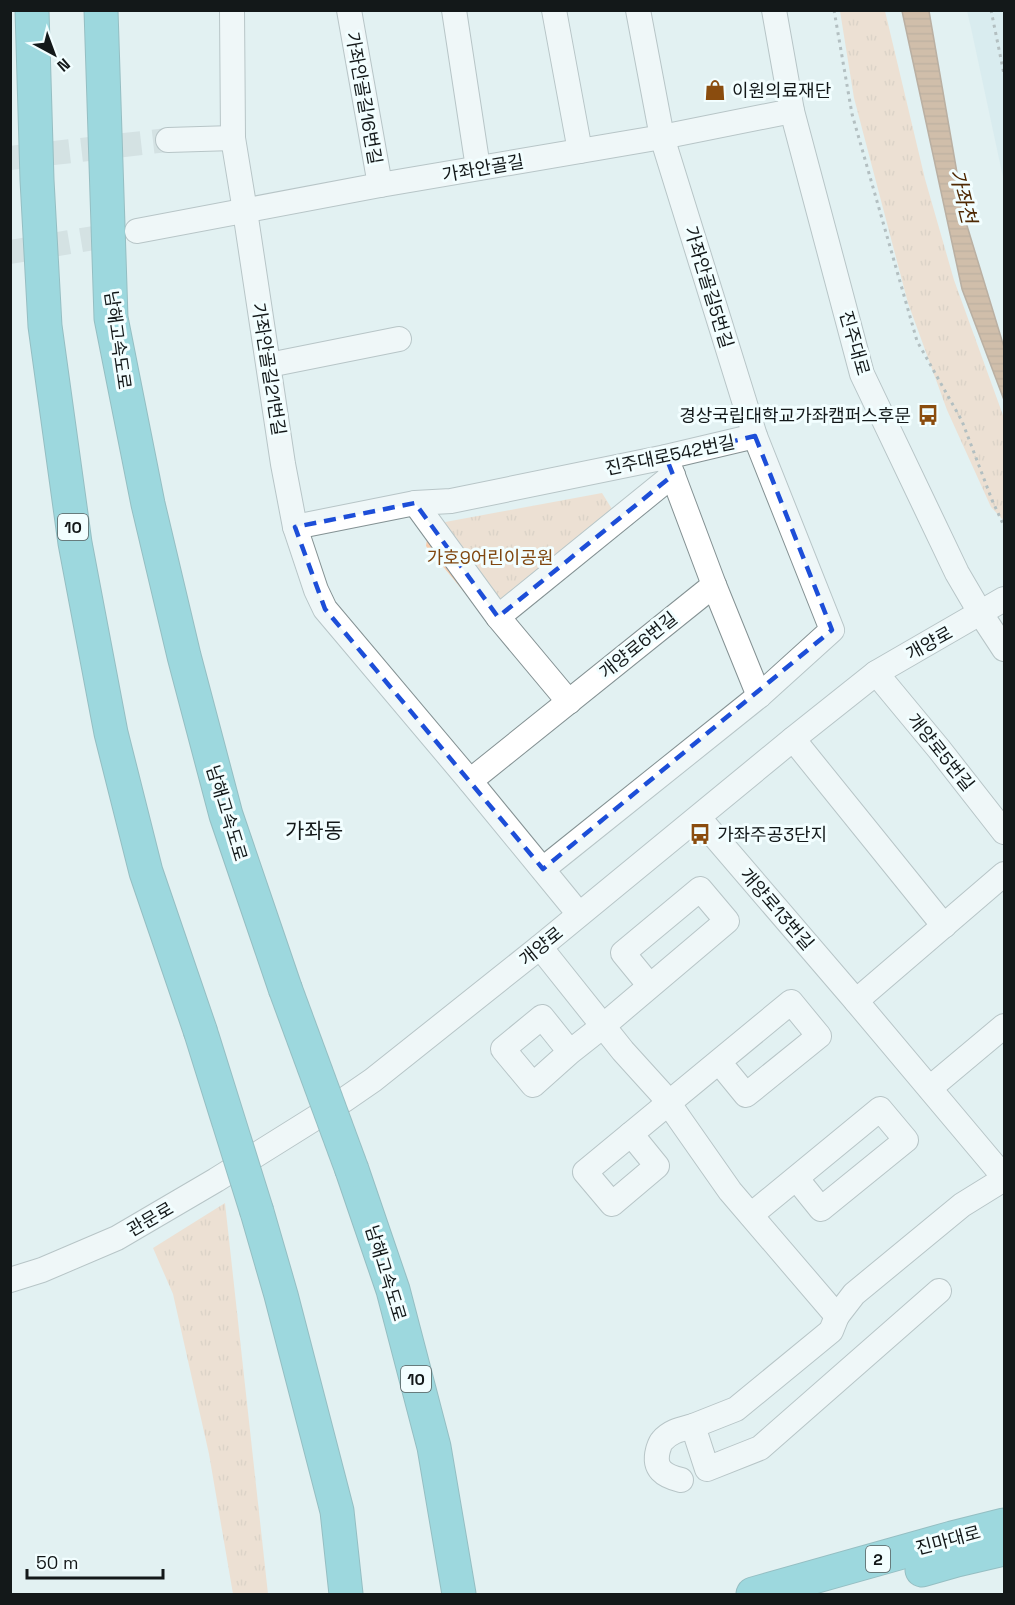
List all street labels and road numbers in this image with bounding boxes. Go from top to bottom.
street label: 가좌안골길16번길 [341,30,387,166]
street label: 가좌안골길 [440,149,526,187]
street label: 가좌안골길5번길 [679,223,739,351]
street label: 남해고속도로 [100,289,136,391]
street label: 가좌안골길21번길 [247,301,291,437]
street label: 진주대로 [835,308,875,378]
street label: 진주대로542번길 [603,430,737,480]
road number: 10 [58,514,88,540]
street label: 개양로6번길 [594,607,682,683]
street label: 개양로 [902,621,956,665]
street label: 개양로5번길 [903,708,979,796]
street label: 남해고속도로 [201,762,253,864]
street label: 개양로13번길 [735,863,819,955]
street label: 개양로 [514,921,568,971]
street label: 관문로 [123,1197,177,1241]
street label: 남해고속도로 [360,1222,412,1324]
road number: 10 [401,1366,431,1392]
street label: 진마대로 [913,1520,983,1560]
road number: 2 [866,1546,890,1572]

